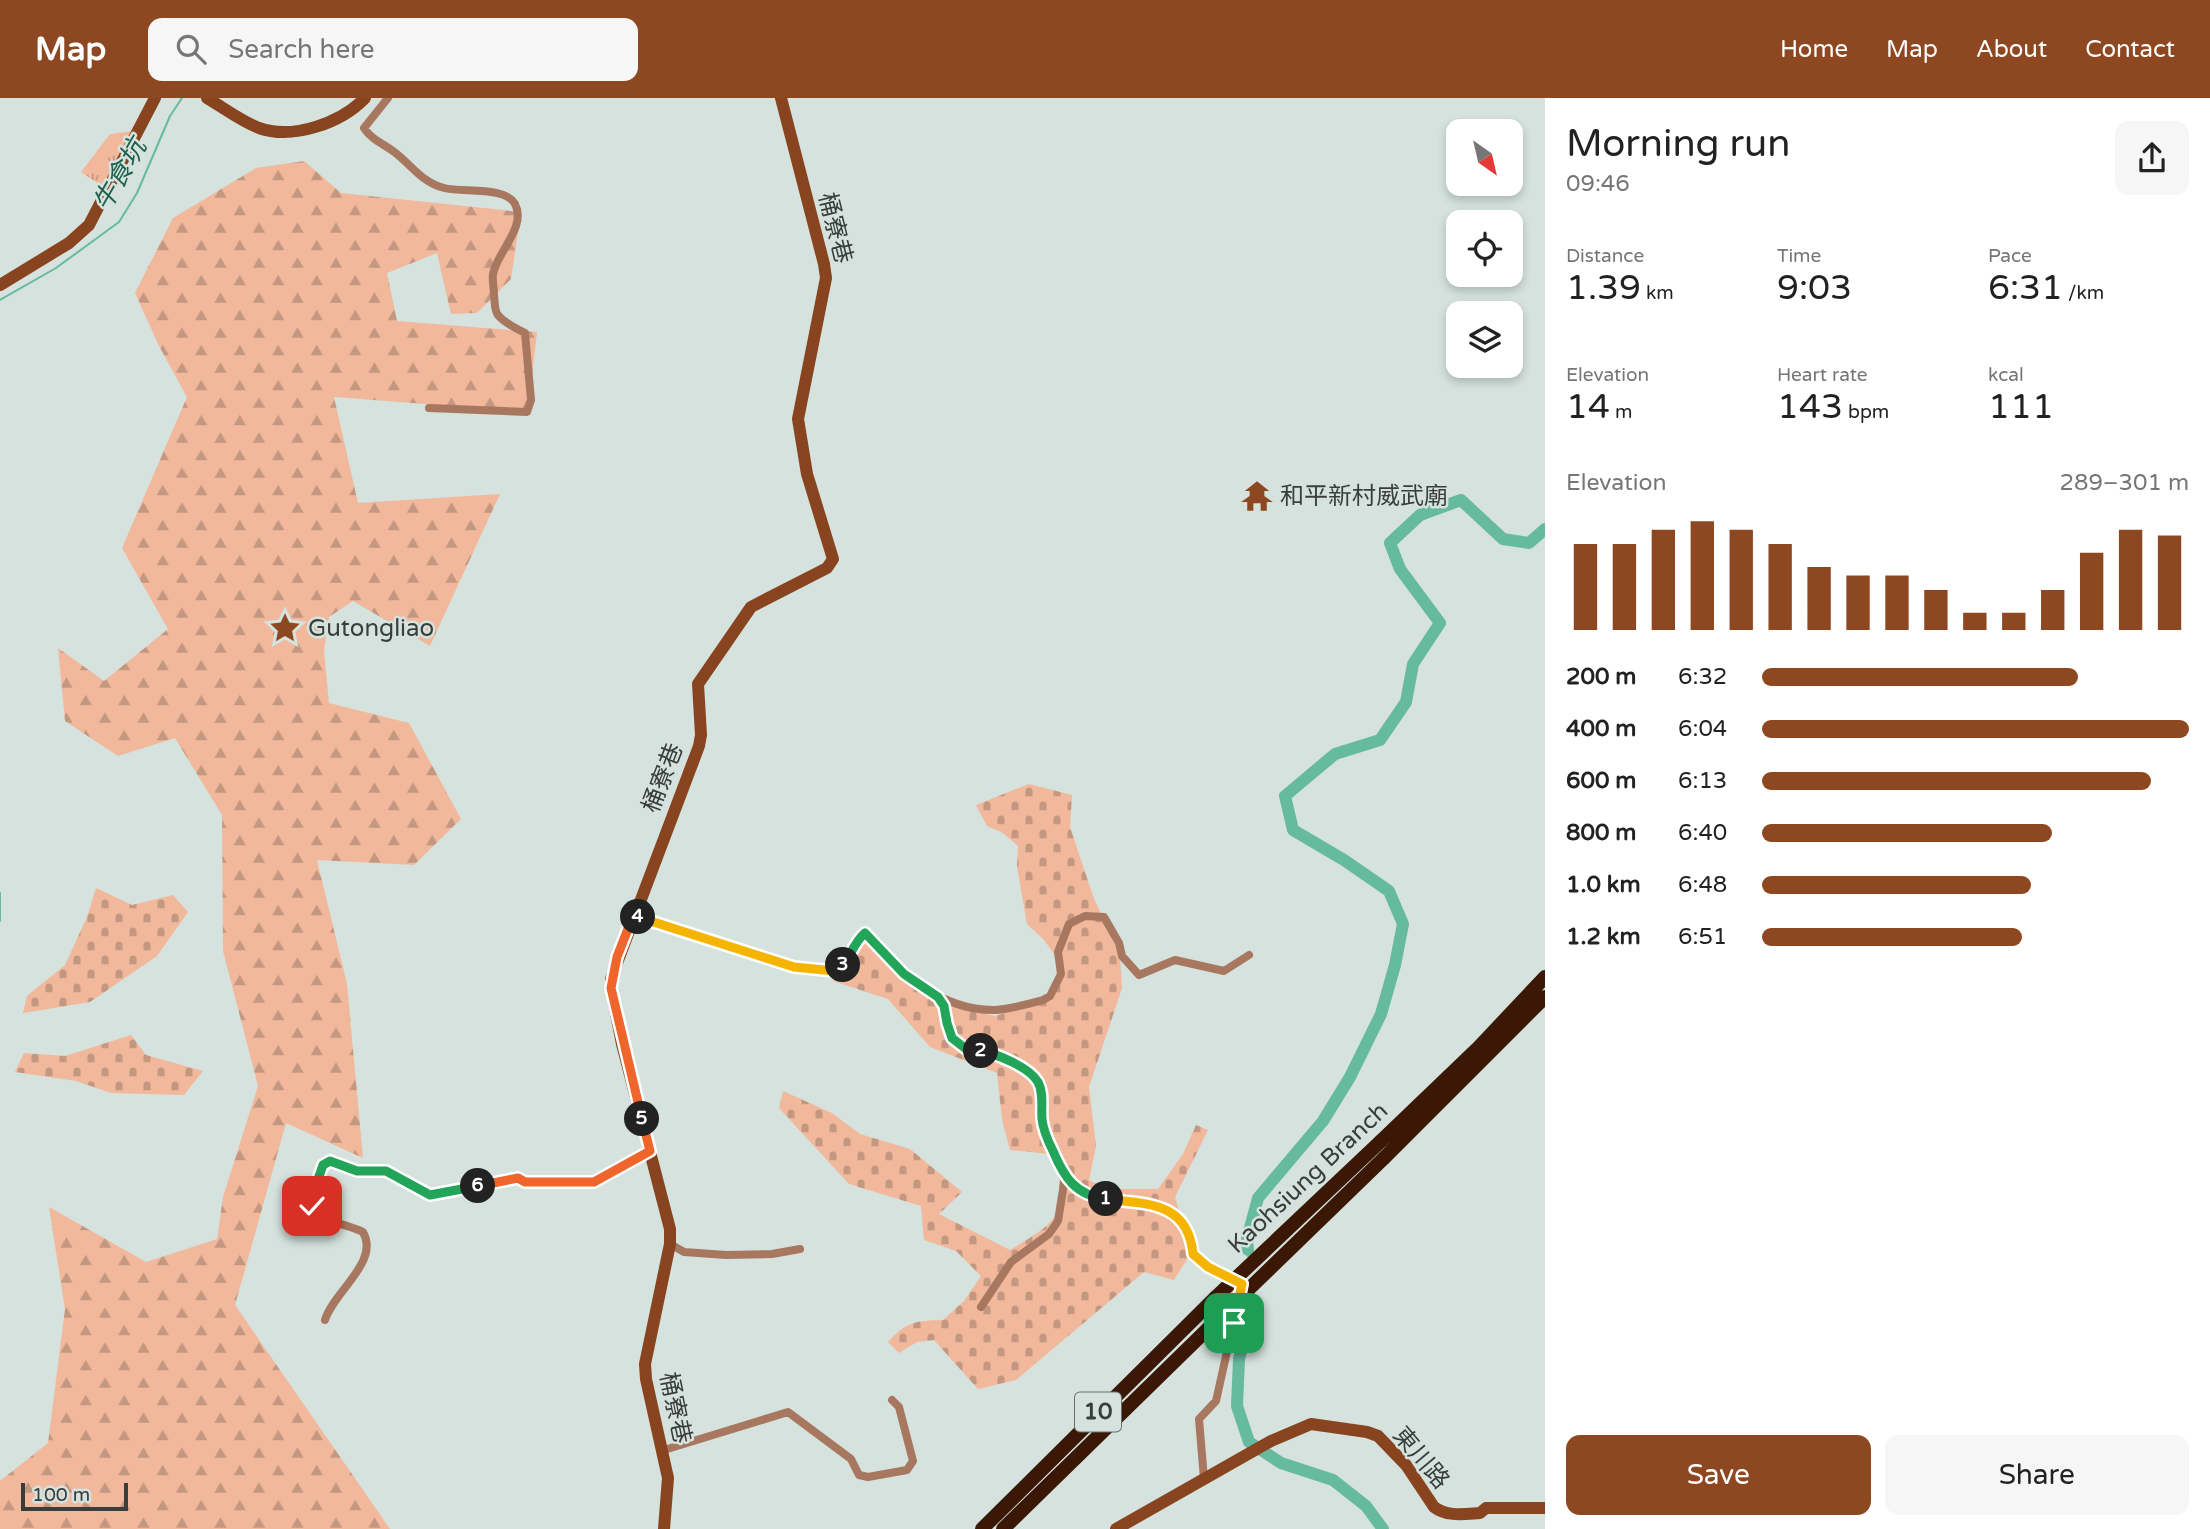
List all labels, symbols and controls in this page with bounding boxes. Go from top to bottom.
search box [148,18,638,81]
text: Map [35,30,106,69]
icon: search [172,30,210,68]
text: Search here [228,34,374,65]
text: Home [1780,35,1848,64]
text: Map [1886,35,1938,64]
text: About [1976,35,2047,64]
text: Contact [2085,35,2175,64]
north arrow [1446,119,1522,196]
map controls [1446,119,1523,378]
text: Morning run [1566,121,1790,167]
button: share [2115,121,2189,195]
water label: 牛食坑 [87,130,155,217]
text: 09:46 [1566,170,1630,198]
street label: 桶寮巷 [812,190,858,266]
button: locate [1446,210,1523,287]
text: Distance [1566,245,1644,267]
text: Time [1777,245,1821,267]
text: Pace [1988,245,2032,267]
text: 1.39 [1566,267,1641,309]
text: 9:03 [1777,267,1852,309]
text: 6:31 [1988,267,2063,309]
text: km [1641,282,1674,304]
text: /km [2063,282,2104,304]
button: layers [1446,301,1523,378]
text: Elevation [1566,364,1649,386]
text: Heart rate [1777,364,1868,386]
text: kcal [1988,364,2024,386]
text: 14 [1566,386,1610,428]
text: 143 [1777,386,1843,428]
text: 111 [1988,386,2054,428]
text: m [1610,401,1632,423]
text: bpm [1843,401,1889,423]
text: Elevation [1566,469,1667,497]
text: 289–301 m [2060,469,2189,497]
temple icon: 和平新村威武廟 [1240,479,1274,513]
place label: 和平新村威武廟 [1280,482,1448,511]
place icon: Gutongliao [268,611,302,645]
place label: Gutongliao [308,614,434,643]
text: 200 m [1566,663,1636,691]
text: 6:32 [1678,663,1727,691]
text: 400 m [1566,715,1636,743]
text: 6:04 [1678,715,1727,743]
street label: 桶寮巷 [637,739,689,817]
text: 600 m [1566,767,1636,795]
text: 6:13 [1678,767,1727,795]
text: 800 m [1566,819,1636,847]
text: 6:40 [1678,819,1727,847]
text: 1.0 km [1566,871,1641,899]
text: 6:48 [1678,871,1727,899]
pin: 4 [620,900,656,934]
text: 4 [632,905,643,927]
text: 1.2 km [1566,923,1641,951]
text: 6:51 [1678,923,1727,951]
pin: 3 [826,948,860,982]
text: 3 [837,953,848,975]
pin: 2 [964,1034,998,1068]
text: 2 [975,1039,986,1061]
street label: Kaohsiung Branch [1222,1096,1394,1260]
pin: 5 [624,1102,660,1136]
text: 5 [636,1107,647,1129]
pin: 6 [461,1168,496,1204]
text: 6 [472,1174,483,1196]
pin [282,1176,342,1236]
pin: 1 [1088,1182,1124,1216]
icon: check [293,1187,331,1225]
text: 1 [1100,1187,1111,1209]
pin [1204,1293,1264,1353]
icon: arrive [1215,1304,1253,1342]
street label: 桶寮巷 [653,1370,697,1446]
road number: 10 [1075,1392,1121,1432]
street label: 東川路 [1387,1421,1455,1495]
button: Save [1566,1435,1871,1515]
button: Share [1885,1435,2189,1515]
scale bar [21,1480,128,1512]
text: 100 m [32,1484,90,1506]

